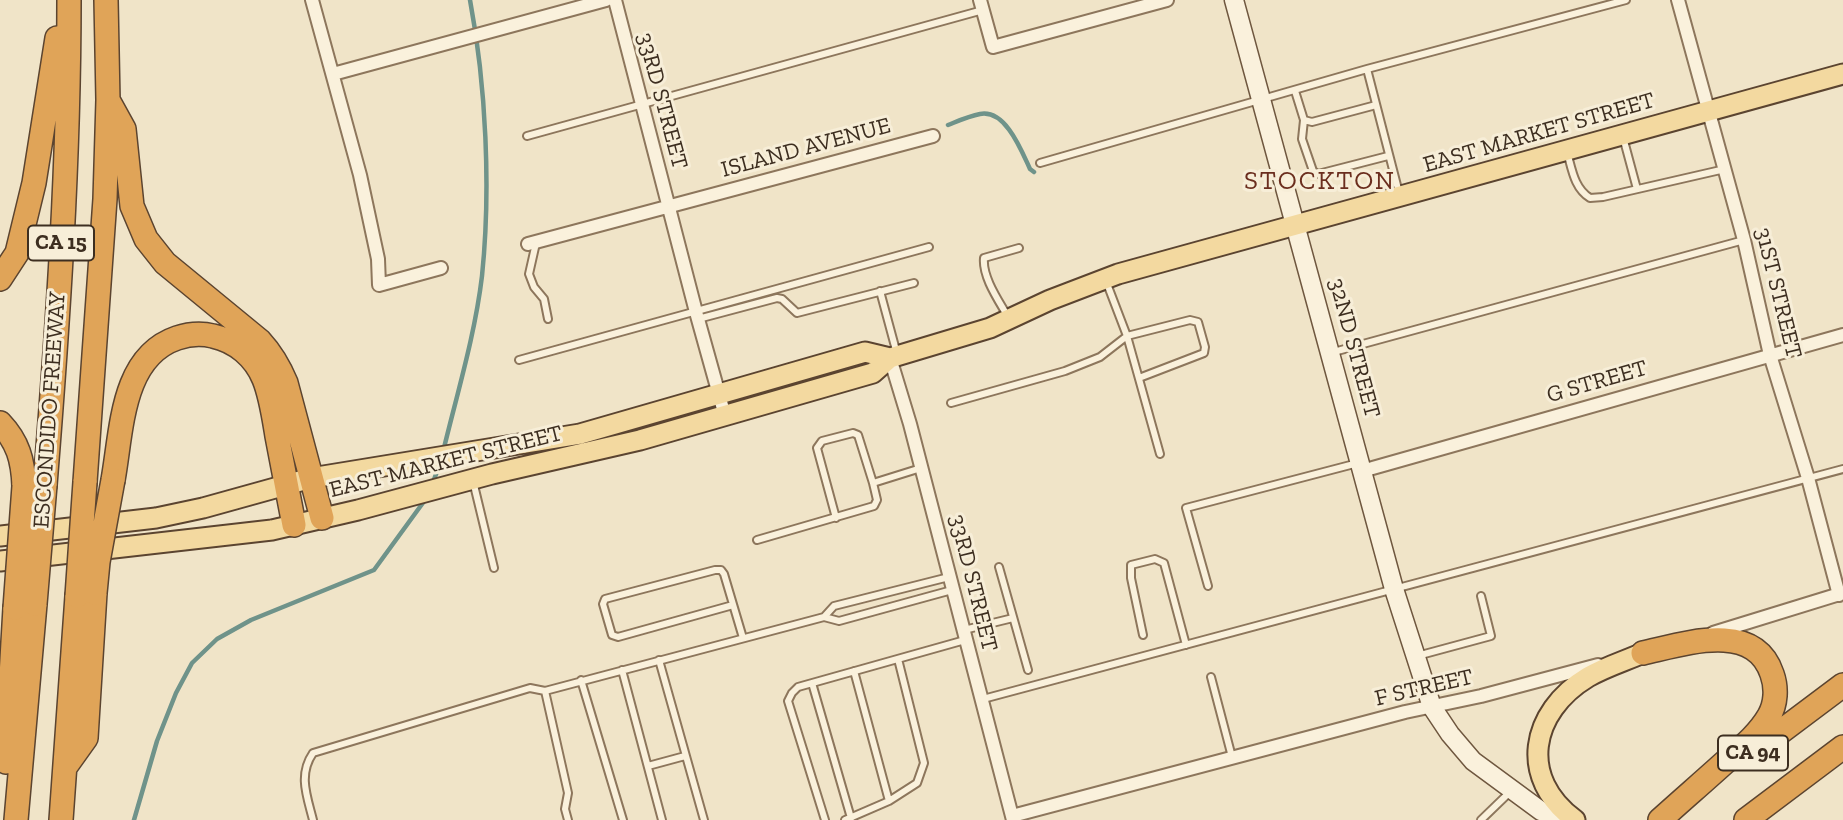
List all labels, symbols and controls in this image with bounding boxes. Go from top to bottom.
street label: 33RD STREET [631,30,693,172]
street label: EAST MARKET STREET [1420,87,1658,179]
street label: ISLAND AVENUE [718,112,894,184]
district label: STOCKTON [1245,166,1395,198]
street label: 31ST STREET [1748,225,1808,361]
road number: CA 15 [28,226,94,260]
street label: 32ND STREET [1322,275,1386,421]
street label: ESCONDIDO FREEWAY [28,291,72,529]
street label: G STREET [1544,355,1650,409]
street label: EAST MARKET STREET [327,420,565,504]
street label: 33RD STREET [943,512,1003,654]
street label: F STREET [1372,663,1476,713]
road number: CA 94 [1718,736,1788,770]

